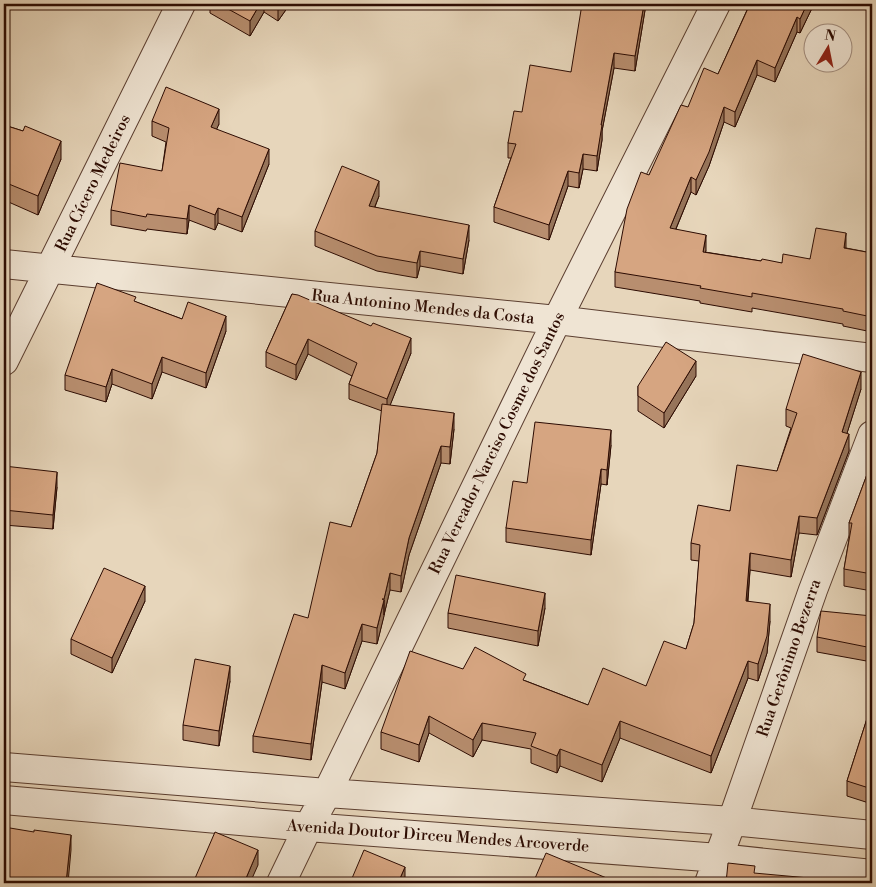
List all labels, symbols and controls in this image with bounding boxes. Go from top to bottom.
north arrow [804,22,854,72]
text: N [823,26,837,46]
street label: Rua Cícero Medeiros [51,111,135,255]
street label: Rua Antonino Mendes da Costa [311,285,536,329]
street label: Rua Vereador Narciso Cosme dos Santos [425,309,569,577]
street label: Rua Gerônimo Bezerra [753,576,826,740]
street label: Avenida Doutor Dirceu Mendes Arcoverde [285,815,590,857]

